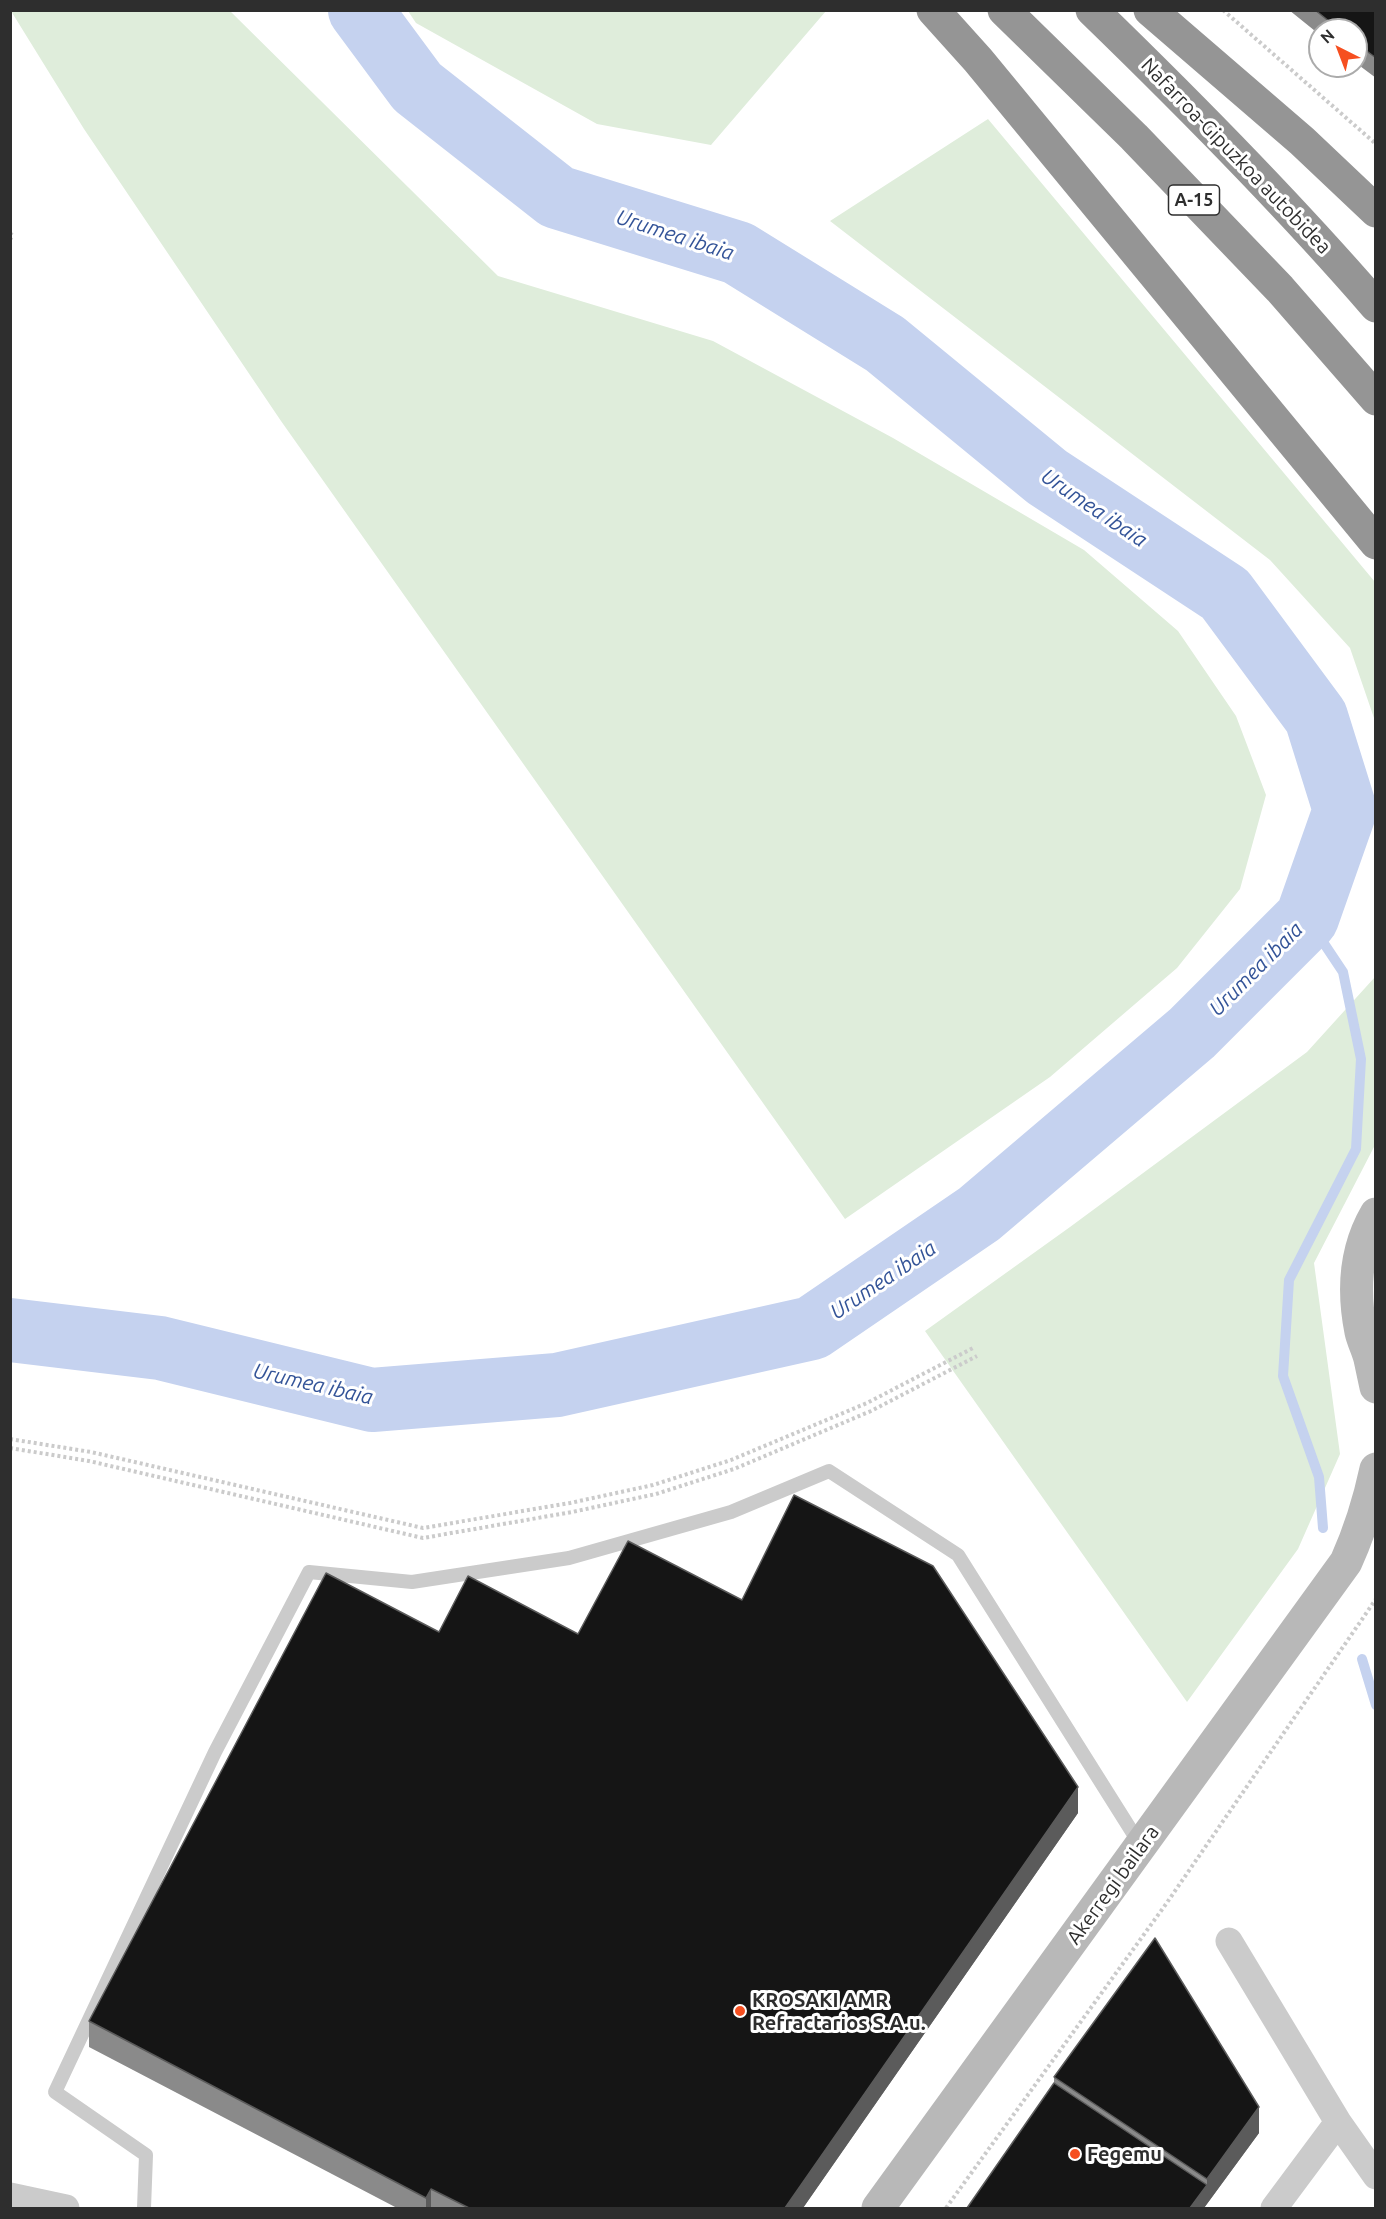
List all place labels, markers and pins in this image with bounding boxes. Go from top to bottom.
place label: KROSAKI AMR Refractarios S.A.u. [752,1988,926,2035]
marker: KROSAKI AMR Refractarios S.A.u. [733,2004,747,2018]
place label: Fegemu [1087,2142,1162,2166]
marker: Fegemu [1068,2147,1082,2161]

